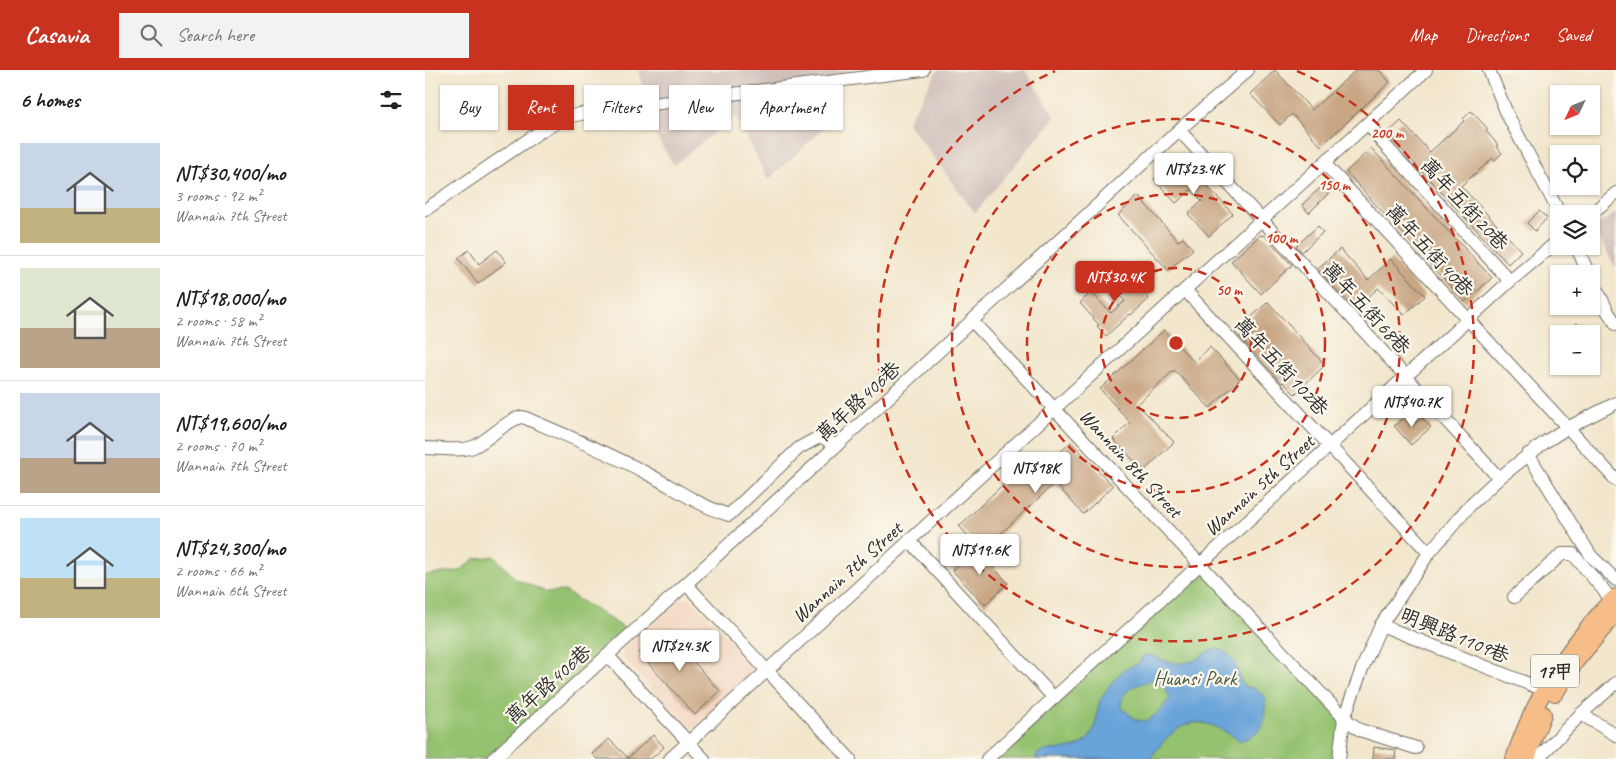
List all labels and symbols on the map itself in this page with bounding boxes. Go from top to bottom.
north arrow [1550,85,1600,135]
text: 200 m [1371,124,1405,143]
pin: NT$23.4K [1142,152,1246,195]
street label: 萬年五街20巷 [1415,153,1515,257]
text: 150 m [1318,176,1352,195]
street label: 萬年五街40巷 [1380,199,1480,303]
text: 100 m [1265,229,1299,248]
street label: 萬年五街68巷 [1317,257,1417,361]
pin: NT$30.4K [1063,260,1167,303]
text: 50 m [1216,281,1243,300]
street label: 萬年五街102巷 [1229,311,1335,422]
centre of rings [1167,334,1185,352]
street label: 萬年路406巷 [811,355,907,447]
pin: NT$40.7K [1360,386,1464,428]
street label: Wannain 8th Street [1074,404,1189,525]
street label: Wannain 5th Street [1199,428,1321,541]
pin: NT$18K [995,452,1077,494]
street label: Wannain 7th Street [787,515,909,628]
pin: NT$19.6K [928,534,1032,576]
street label: 明興路1109巷 [1396,602,1514,669]
pin: NT$24.3K [628,630,732,672]
street label: 萬年路406巷 [500,639,597,729]
road number: 17甲 [1531,654,1579,688]
park label: Huansi Park [1154,666,1238,691]

